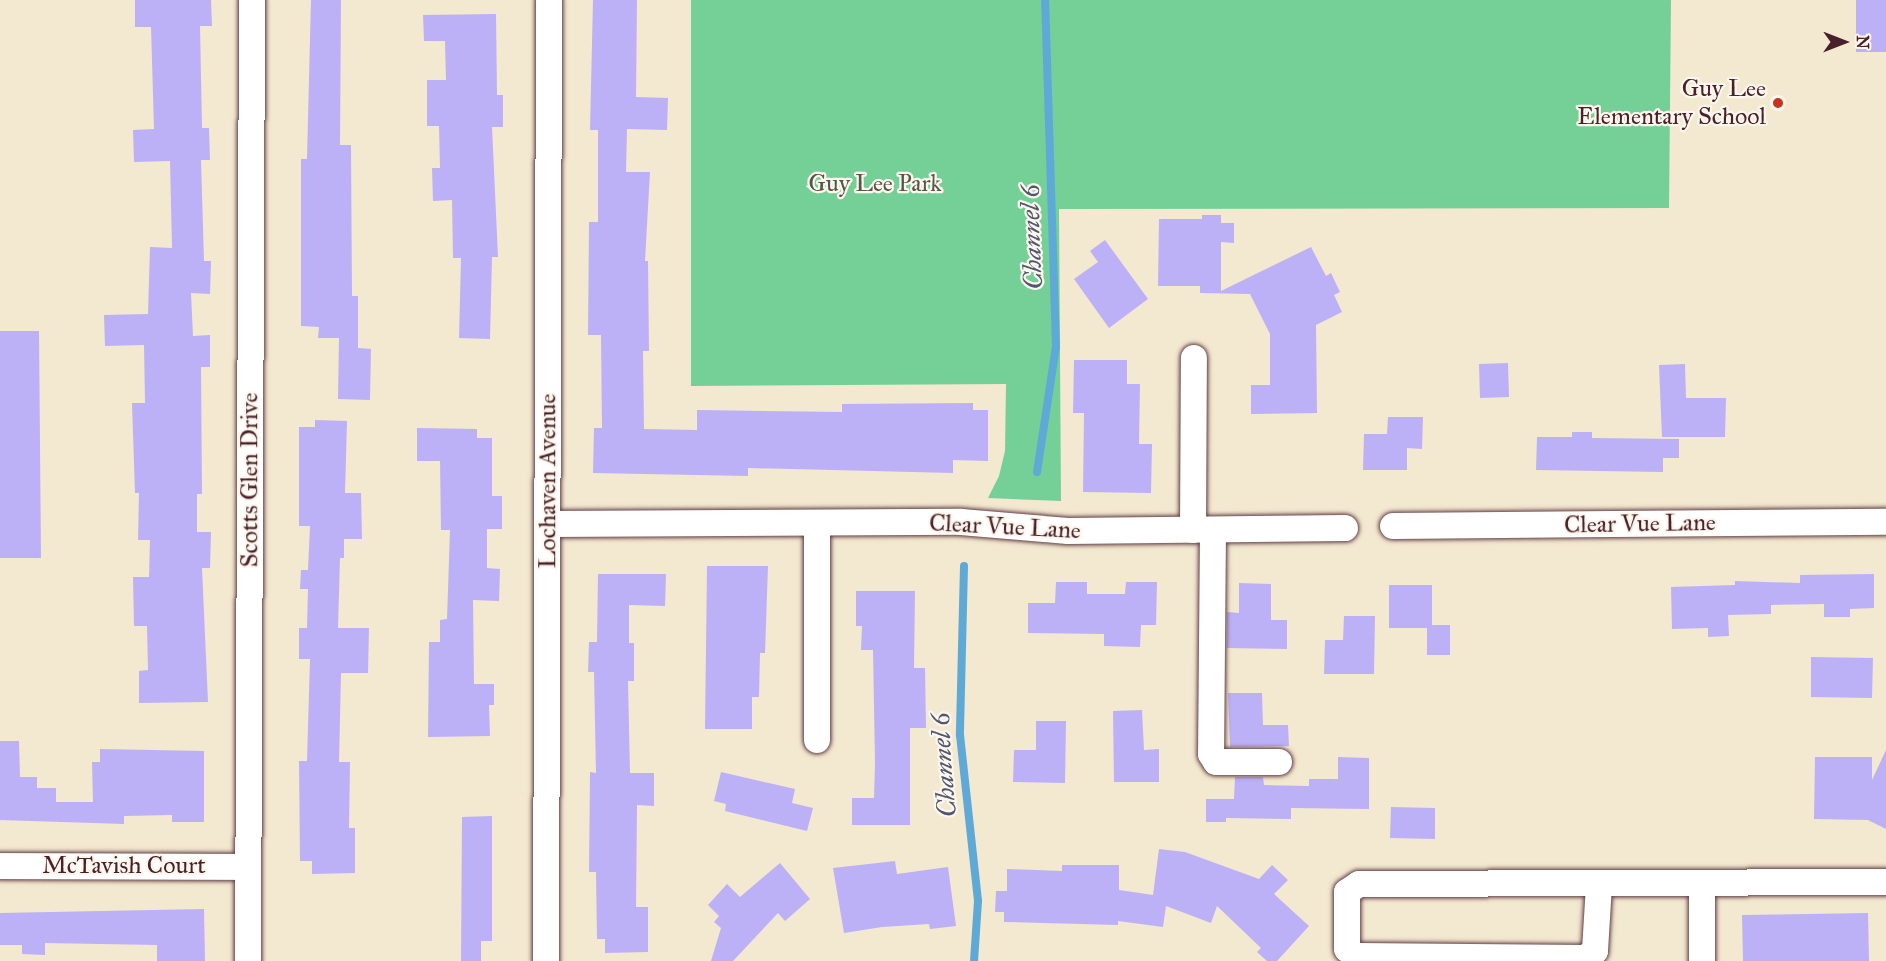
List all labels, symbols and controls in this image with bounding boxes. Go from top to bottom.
north arrow [1814,12,1874,72]
text: N [1853,35,1872,49]
place label: Guy Lee Elementary School [1577,75,1766,131]
marker: Guy Lee Elementary School [1771,96,1785,110]
park label: Guy Lee Park [809,170,941,198]
water label: Channel 6 [1015,184,1049,290]
street label: Scotts Glen Drive [236,393,264,567]
street label: Lochaven Avenue [534,394,562,568]
street label: Clear Vue Lane [1564,508,1716,540]
street label: Clear Vue Lane [928,509,1082,545]
water label: Channel 6 [925,711,963,819]
street label: McTavish Court [42,852,206,880]

